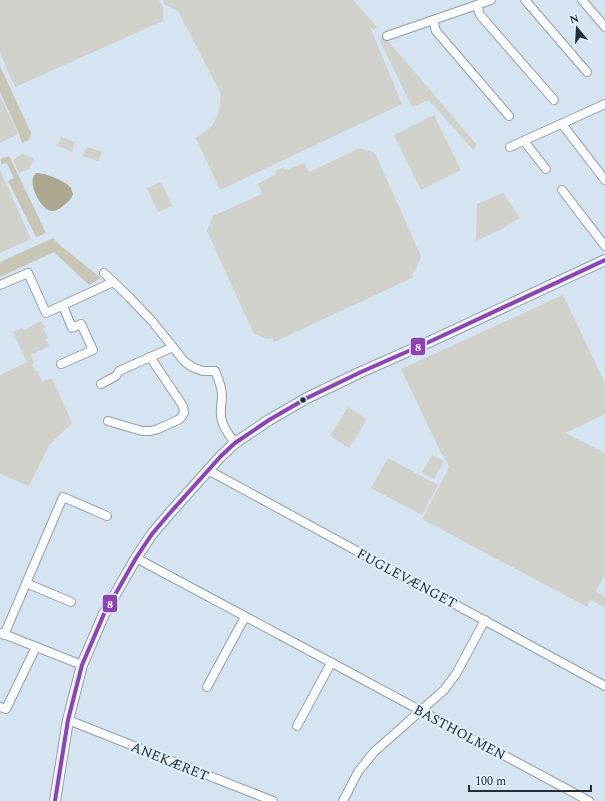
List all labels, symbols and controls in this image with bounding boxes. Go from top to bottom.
north arrow [557,8,597,48]
text: N [567,9,581,28]
line badge: 8 [410,337,426,356]
text: 8 [415,339,421,356]
unlabelled marker [298,395,308,405]
street label: FUGLEVÆNGET [353,543,461,614]
line badge: 8 [102,594,118,613]
text: 8 [107,596,113,613]
street label: BASTHOLMEN [410,699,510,766]
street label: ANEKÆRET [128,736,212,787]
scale bar [469,767,591,793]
text: 100 m [475,772,506,791]

